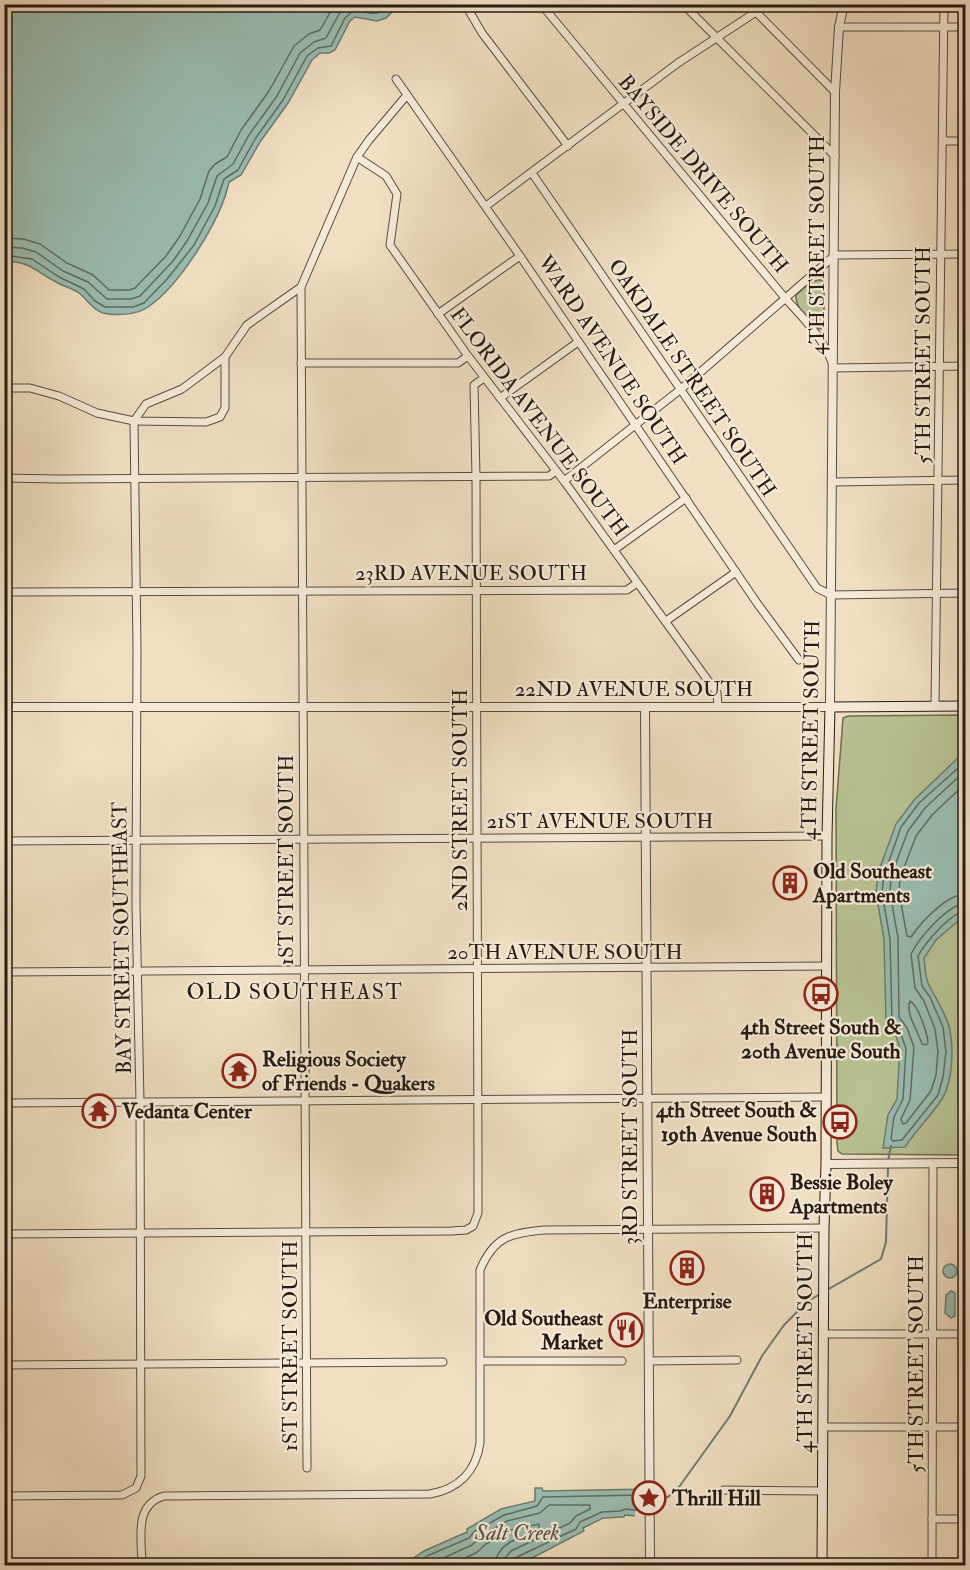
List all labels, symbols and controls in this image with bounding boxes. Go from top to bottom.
street label: BAYSIDE DRIVE SOUTH [612,69,794,279]
street label: 4TH STREET SOUTH [804,135,831,355]
street label: 5TH STREET SOUTH [910,246,937,464]
street label: WARD AVENUE SOUTH [531,249,692,470]
street label: OAKDALE STREET SOUTH [602,254,782,502]
street label: FLORIDA AVENUE SOUTH [444,302,634,542]
street label: 23RD AVENUE SOUTH [355,560,587,587]
street label: 4TH STREET SOUTH [796,620,826,840]
street label: 22ND AVENUE SOUTH [515,676,753,703]
street label: 2ND STREET SOUTH [447,689,474,911]
street label: 1ST STREET SOUTH [273,755,300,965]
street label: BAY STREET SOUTHEAST [106,801,138,1075]
street label: 21ST AVENUE SOUTH [487,808,713,835]
place label: Old Southeast Apartments [812,858,932,909]
building icon: Old Southeast Apartments [772,865,808,901]
street label: 20TH AVENUE SOUTH [447,939,683,966]
bus stop icon: 4th Street South & 20th Avenue South [803,976,839,1012]
district label: OLD SOUTHEAST [187,978,403,1006]
place label: 4th Street South & 20th Avenue South [740,1014,902,1065]
street label: 3RD STREET SOUTH [617,1029,644,1245]
place label: Religious Society of Friends - Quakers [262,1046,435,1097]
temple icon: Religious Society of Friends - Quakers [221,1053,257,1089]
temple icon: Vedanta Center [81,1093,117,1129]
place label: 4th Street South & 19th Avenue South [655,1097,817,1148]
place label: Vedanta Center [121,1098,253,1125]
bus stop icon: 4th Street South & 19th Avenue South [822,1104,858,1140]
place label: Bessie Boley Apartments [789,1169,893,1220]
building icon: Bessie Boley Apartments [749,1176,785,1212]
street label: 4TH STREET SOUTH [792,1233,819,1453]
street label: 1ST STREET SOUTH [277,1241,304,1451]
building icon: Enterprise [669,1250,705,1286]
street label: 5TH STREET SOUTH [903,1255,930,1473]
place label: Enterprise [642,1288,732,1315]
place label: Old Southeast Market [484,1305,603,1356]
restaurant icon: Old Southeast Market [608,1312,644,1348]
place icon: Thrill Hill [631,1480,667,1516]
place label: Thrill Hill [671,1485,761,1512]
water label: Salt Creek [474,1519,559,1547]

